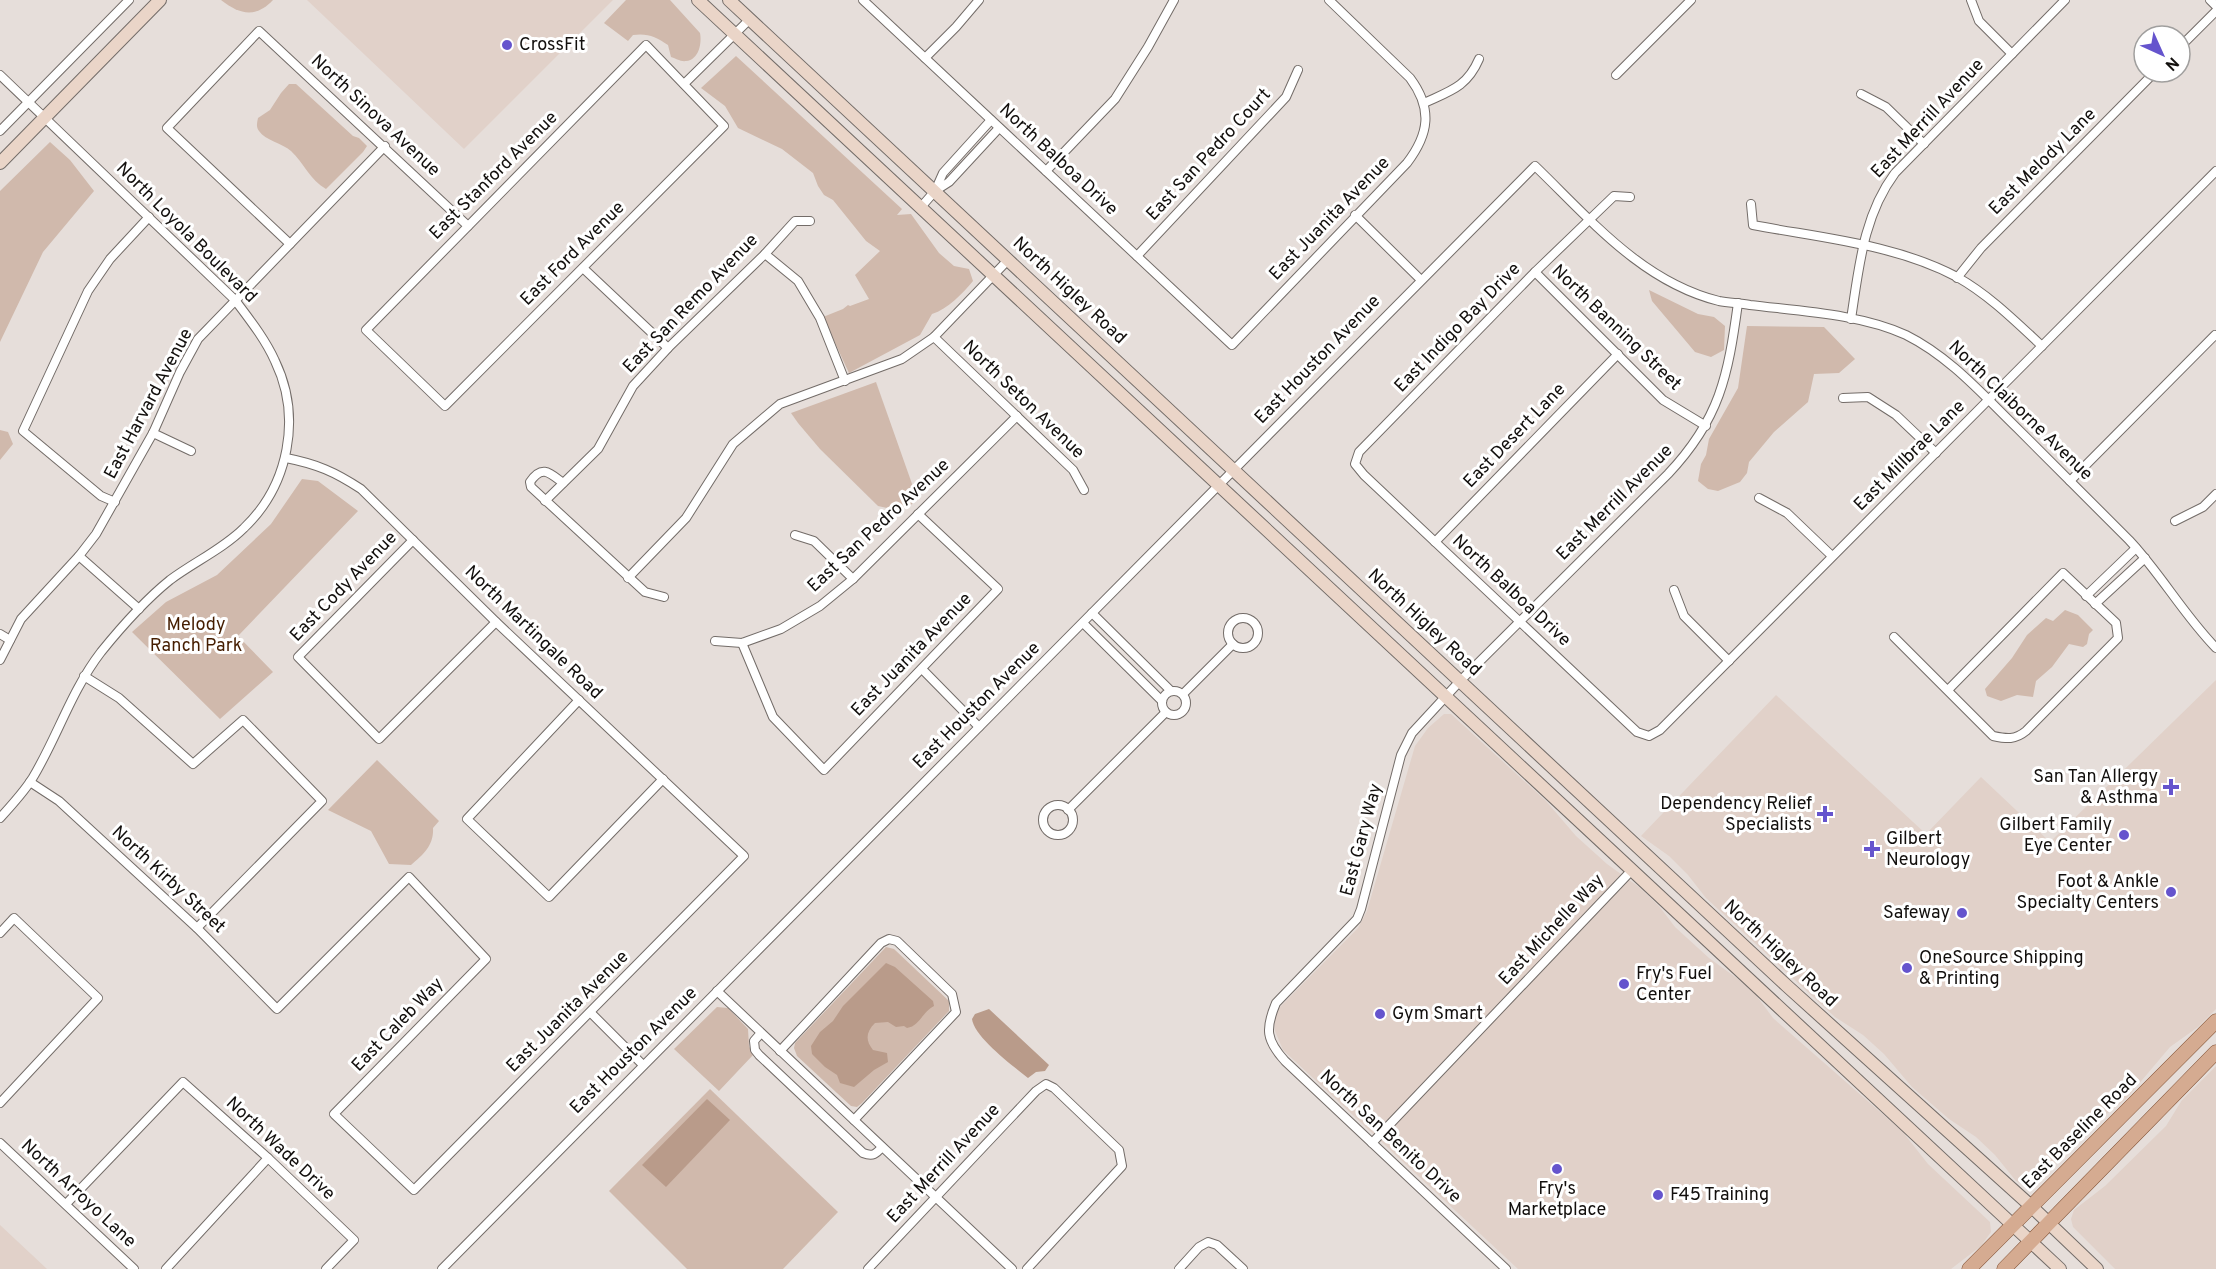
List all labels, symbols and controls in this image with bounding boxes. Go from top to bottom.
north arrow [2132,24,2192,84]
place label: CrossFit [519,34,585,57]
marker: CrossFit [500,38,514,52]
street label: North Sinova Avenue [306,50,444,182]
text: N [2160,52,2182,74]
street label: East Merrill Avenue [1867,54,1989,184]
street label: East San Pedro Court [1142,84,1276,226]
street label: North Balboa Drive [994,99,1122,221]
street label: East Melody Lane [1985,104,2101,220]
street label: East Stanford Avenue [425,107,563,245]
street label: East Juanita Avenue [1265,152,1395,286]
street label: North Loyola Boulevard [111,158,261,308]
street label: East Ford Avenue [516,197,630,311]
street label: East San Remo Avenue [618,229,764,379]
street label: North Higley Road [1007,232,1131,350]
street label: East Indigo Bay Drive [1390,258,1526,398]
street label: North Banning Street [1546,260,1686,396]
street label: East Houston Avenue [1250,291,1386,429]
street label: East Harvard Avenue [100,325,198,483]
street label: North Seton Avenue [957,336,1089,464]
street label: North Claiborne Avenue [1943,336,2097,486]
street label: East Desert Lane [1459,379,1571,493]
street label: East Millbrae Lane [1850,396,1970,516]
street label: East Merrill Avenue [1552,440,1678,566]
street label: East San Pedro Avenue [803,454,955,598]
street label: East Cody Avenue [285,527,403,647]
street label: North Balboa Drive [1447,530,1575,652]
street label: North Martingale Road [459,561,607,705]
street label: North Higley Road [1362,564,1486,682]
street label: East Juanita Avenue [847,588,977,722]
park label: Melody Ranch Park [150,614,242,658]
street label: East Houston Avenue [908,637,1046,775]
place label: San Tan Allergy & Asthma [2033,766,2158,810]
marker: San Tan Allergy & Asthma [2162,778,2180,796]
street label: East Gary Way [1336,781,1388,899]
place label: Dependency Relief Specialists [1660,793,1812,837]
marker: Dependency Relief Specialists [1816,805,1834,823]
place label: Gilbert Family Eye Center [1999,814,2112,858]
street label: North Kirby Street [106,821,230,939]
place label: Gilbert Neurology [1886,828,1970,872]
marker: Gilbert Family Eye Center [2117,828,2131,842]
marker: Gilbert Neurology [1863,840,1881,858]
street label: East Michelle Way [1494,869,1610,991]
place label: Foot & Ankle Specialty Centers [2017,871,2159,915]
marker: Foot & Ankle Specialty Centers [2164,885,2178,899]
street label: North Higley Road [1718,895,1842,1013]
place label: Safeway [1883,902,1950,925]
marker: Safeway [1955,906,1969,920]
street label: East Juanita Avenue [502,946,634,1078]
place label: OneSource Shipping & Printing [1919,947,2084,991]
marker: OneSource Shipping & Printing [1900,961,1914,975]
place label: Fry's Fuel Center [1636,963,1712,1007]
street label: East Caleb Way [347,973,449,1077]
marker: Fry's Fuel Center [1617,977,1631,991]
street label: East Houston Avenue [565,982,703,1120]
place label: Gym Smart [1392,1003,1483,1026]
marker: Gym Smart [1373,1007,1387,1021]
street label: North San Benito Drive [1314,1065,1466,1209]
street label: East Baseline Road [2017,1069,2143,1195]
street label: North Wade Drive [220,1092,340,1206]
street label: East Merrill Avenue [883,1099,1005,1229]
street label: North Arroyo Lane [16,1135,140,1253]
marker: Fry's Marketplace [1550,1162,1564,1176]
place label: Fry's Marketplace [1508,1178,1606,1222]
place label: F45 Training [1670,1184,1769,1207]
marker: F45 Training [1651,1188,1665,1202]

